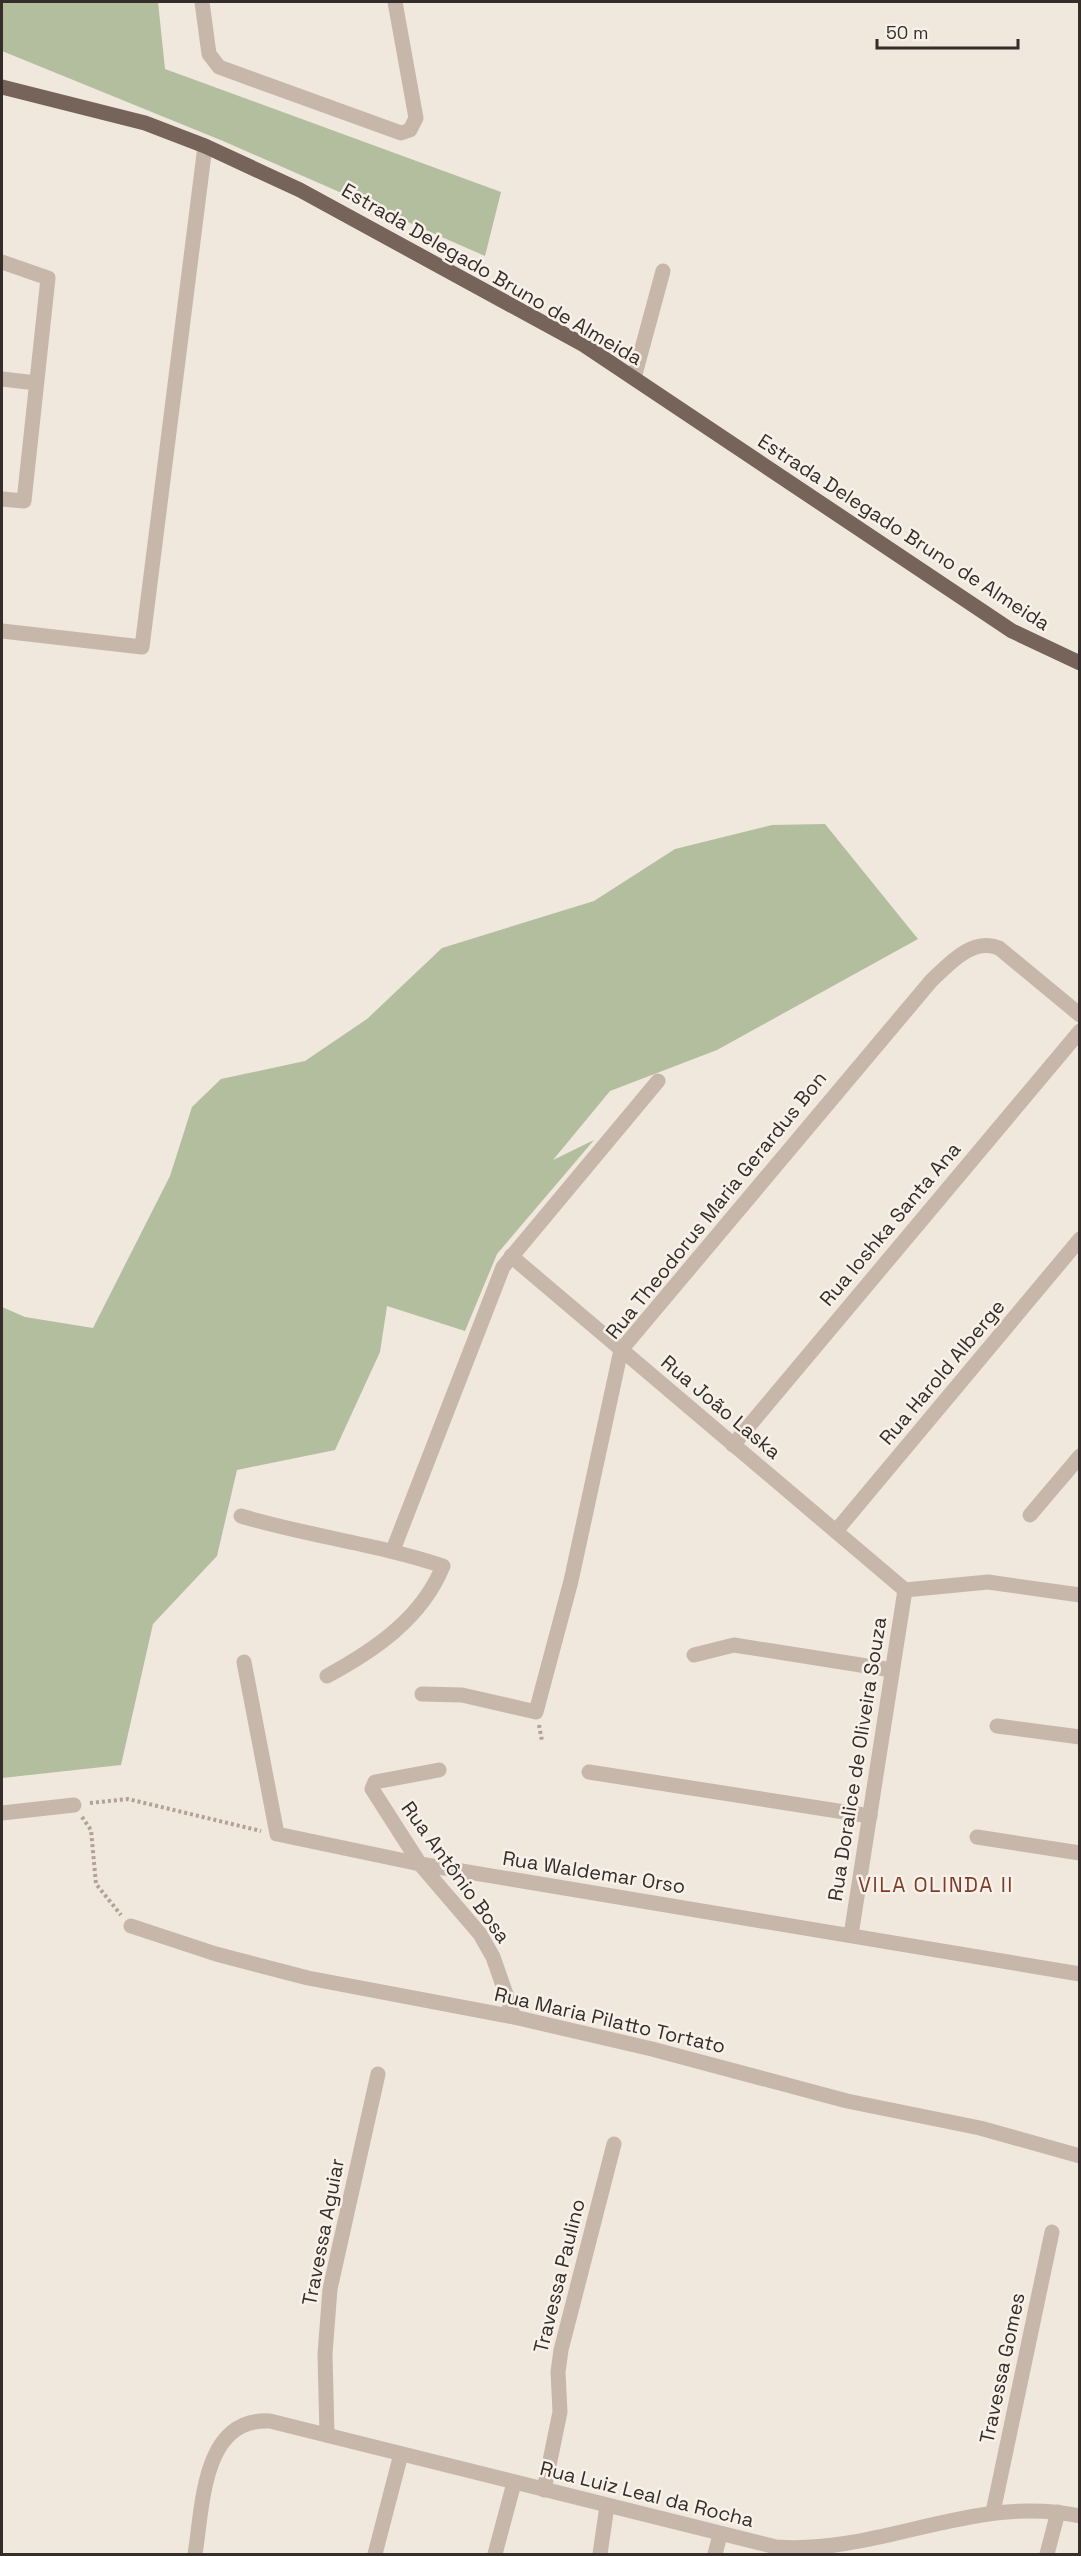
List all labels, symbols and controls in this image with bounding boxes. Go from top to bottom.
scale bar [877,12,1018,50]
text: 50 m [886,21,928,44]
street label: Estrada Delegado Bruno de Almeida [337,177,647,371]
street label: Estrada Delegado Bruno de Almeida [753,428,1055,636]
street label: Rua Theodorus Maria Gerardus Bon [600,1066,832,1344]
street label: Rua Ioshka Santa Ana [814,1137,966,1311]
street label: Rua Harold Alberge [873,1294,1011,1450]
street label: Rua João Laska [656,1349,786,1465]
street label: Rua Doralice de Oliveira Souza [822,1615,892,1903]
street label: Rua Antônio Bosa [396,1796,516,1948]
street label: Rua Waldemar Orso [501,1845,687,1899]
district label: VILA OLINDA II [858,1871,1014,1898]
street label: Rua Maria Pilatto Tortato [492,1981,728,2059]
street label: Travessa Aguiar [296,2156,350,2308]
street label: Travessa Paulino [527,2196,591,2356]
street label: Travessa Gomes [973,2290,1031,2446]
street label: Rua Luiz Leal da Rocha [537,2455,757,2533]

